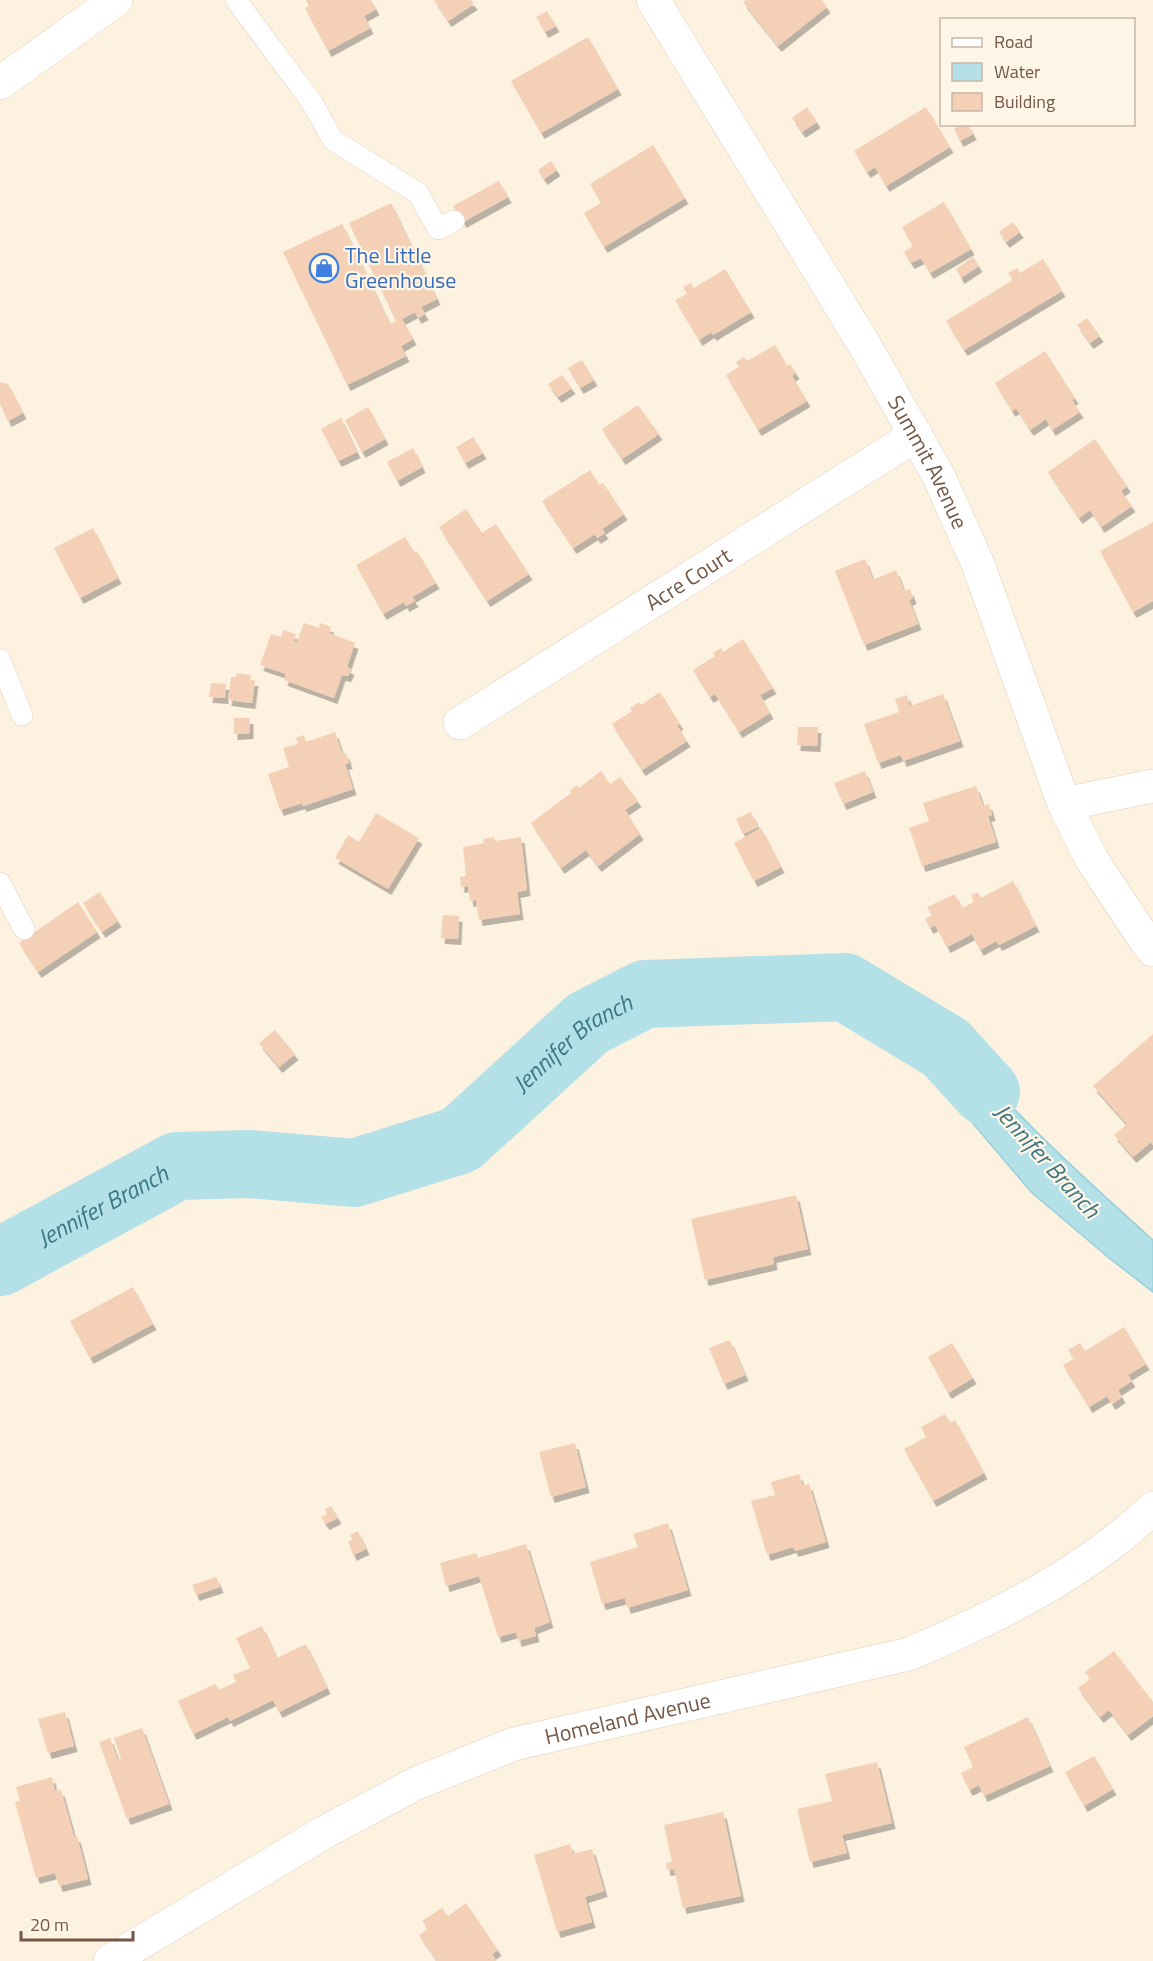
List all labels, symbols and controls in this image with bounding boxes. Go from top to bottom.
legend [940,18,1135,126]
text: Road [994,28,1033,55]
text: Water [994,58,1040,85]
text: Building [994,88,1055,115]
place label: The Little Greenhouse [345,238,456,297]
shop icon: The Little Greenhouse [308,252,340,284]
street label: Summit Avenue [879,389,977,534]
street label: Acre Court [638,539,738,619]
water label: Jennifer Branch [504,984,639,1101]
water label: Jennifer Branch [986,1095,1110,1227]
water label: Jennifer Branch [30,1155,175,1256]
street label: Homeland Avenue [541,1683,714,1753]
scale bar [21,1904,134,1942]
text: 20 m [30,1911,69,1938]

